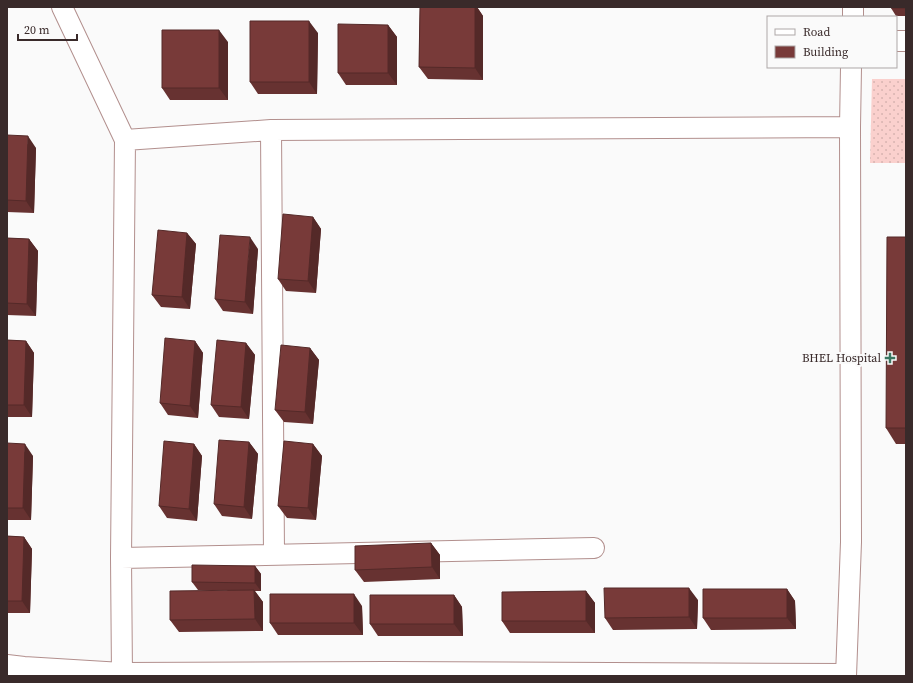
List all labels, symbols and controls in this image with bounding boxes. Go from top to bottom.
scale bar [18,16,77,42]
legend [767,16,897,68]
text: 20 m [24,22,50,38]
text: Road [803,24,830,40]
text: Building [803,44,848,60]
place label: BHEL Hospital [802,350,881,366]
marker: BHEL Hospital [884,352,896,364]

